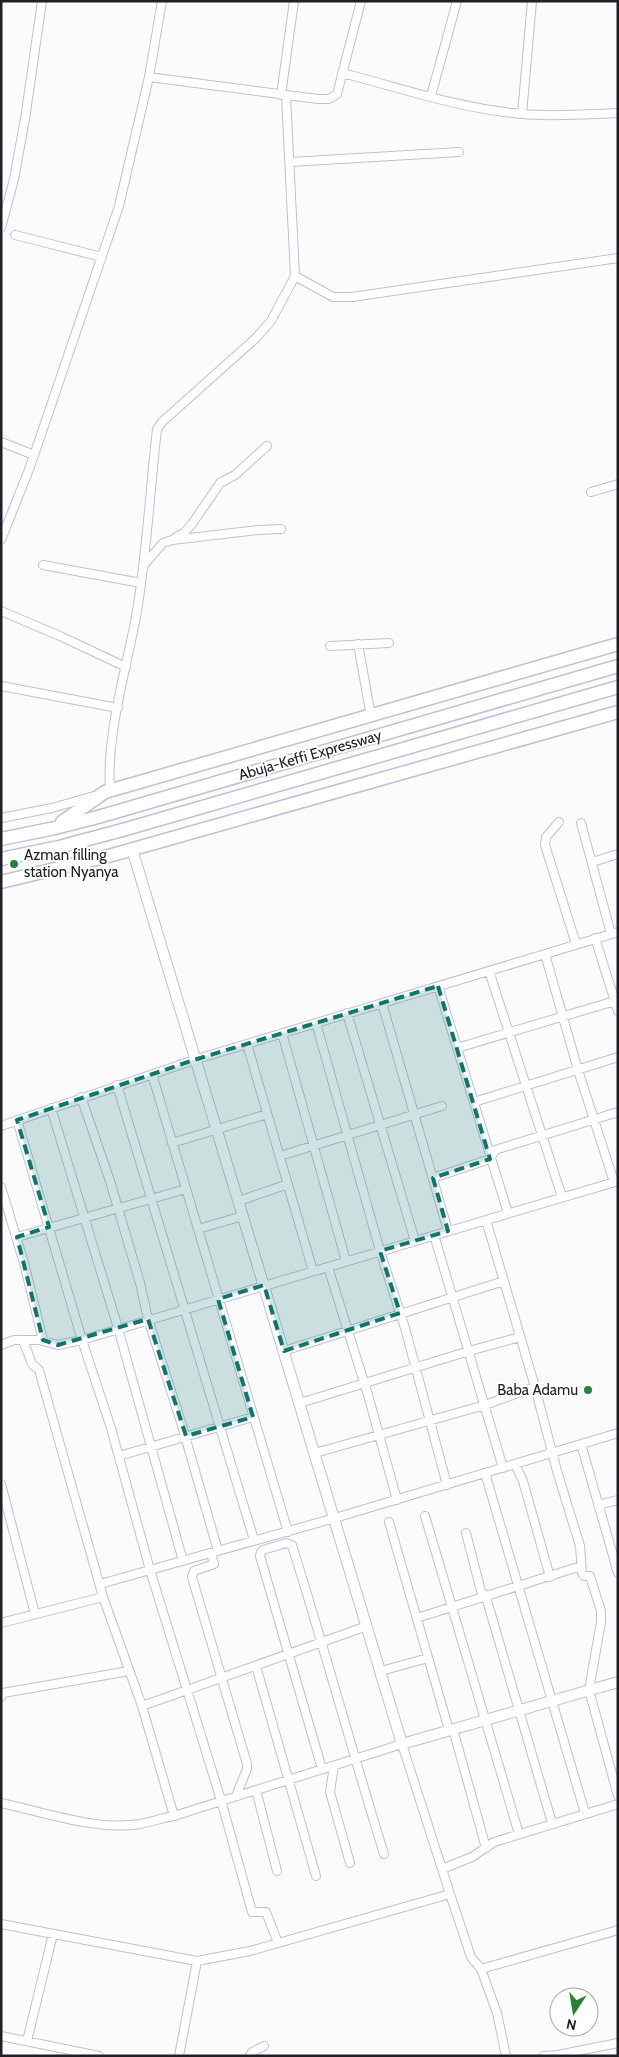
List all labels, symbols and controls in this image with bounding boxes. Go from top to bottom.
street label: Abuja-Keffi Expressway [236,726,384,784]
place label: Azman filling station Nyanya [24,846,119,881]
marker: Azman filling station Nyanya [8,858,20,870]
place label: Baba Adamu [497,1381,578,1399]
marker: Baba Adamu [582,1384,594,1396]
north arrow [549,1987,599,2037]
text: N [565,2015,578,2035]

